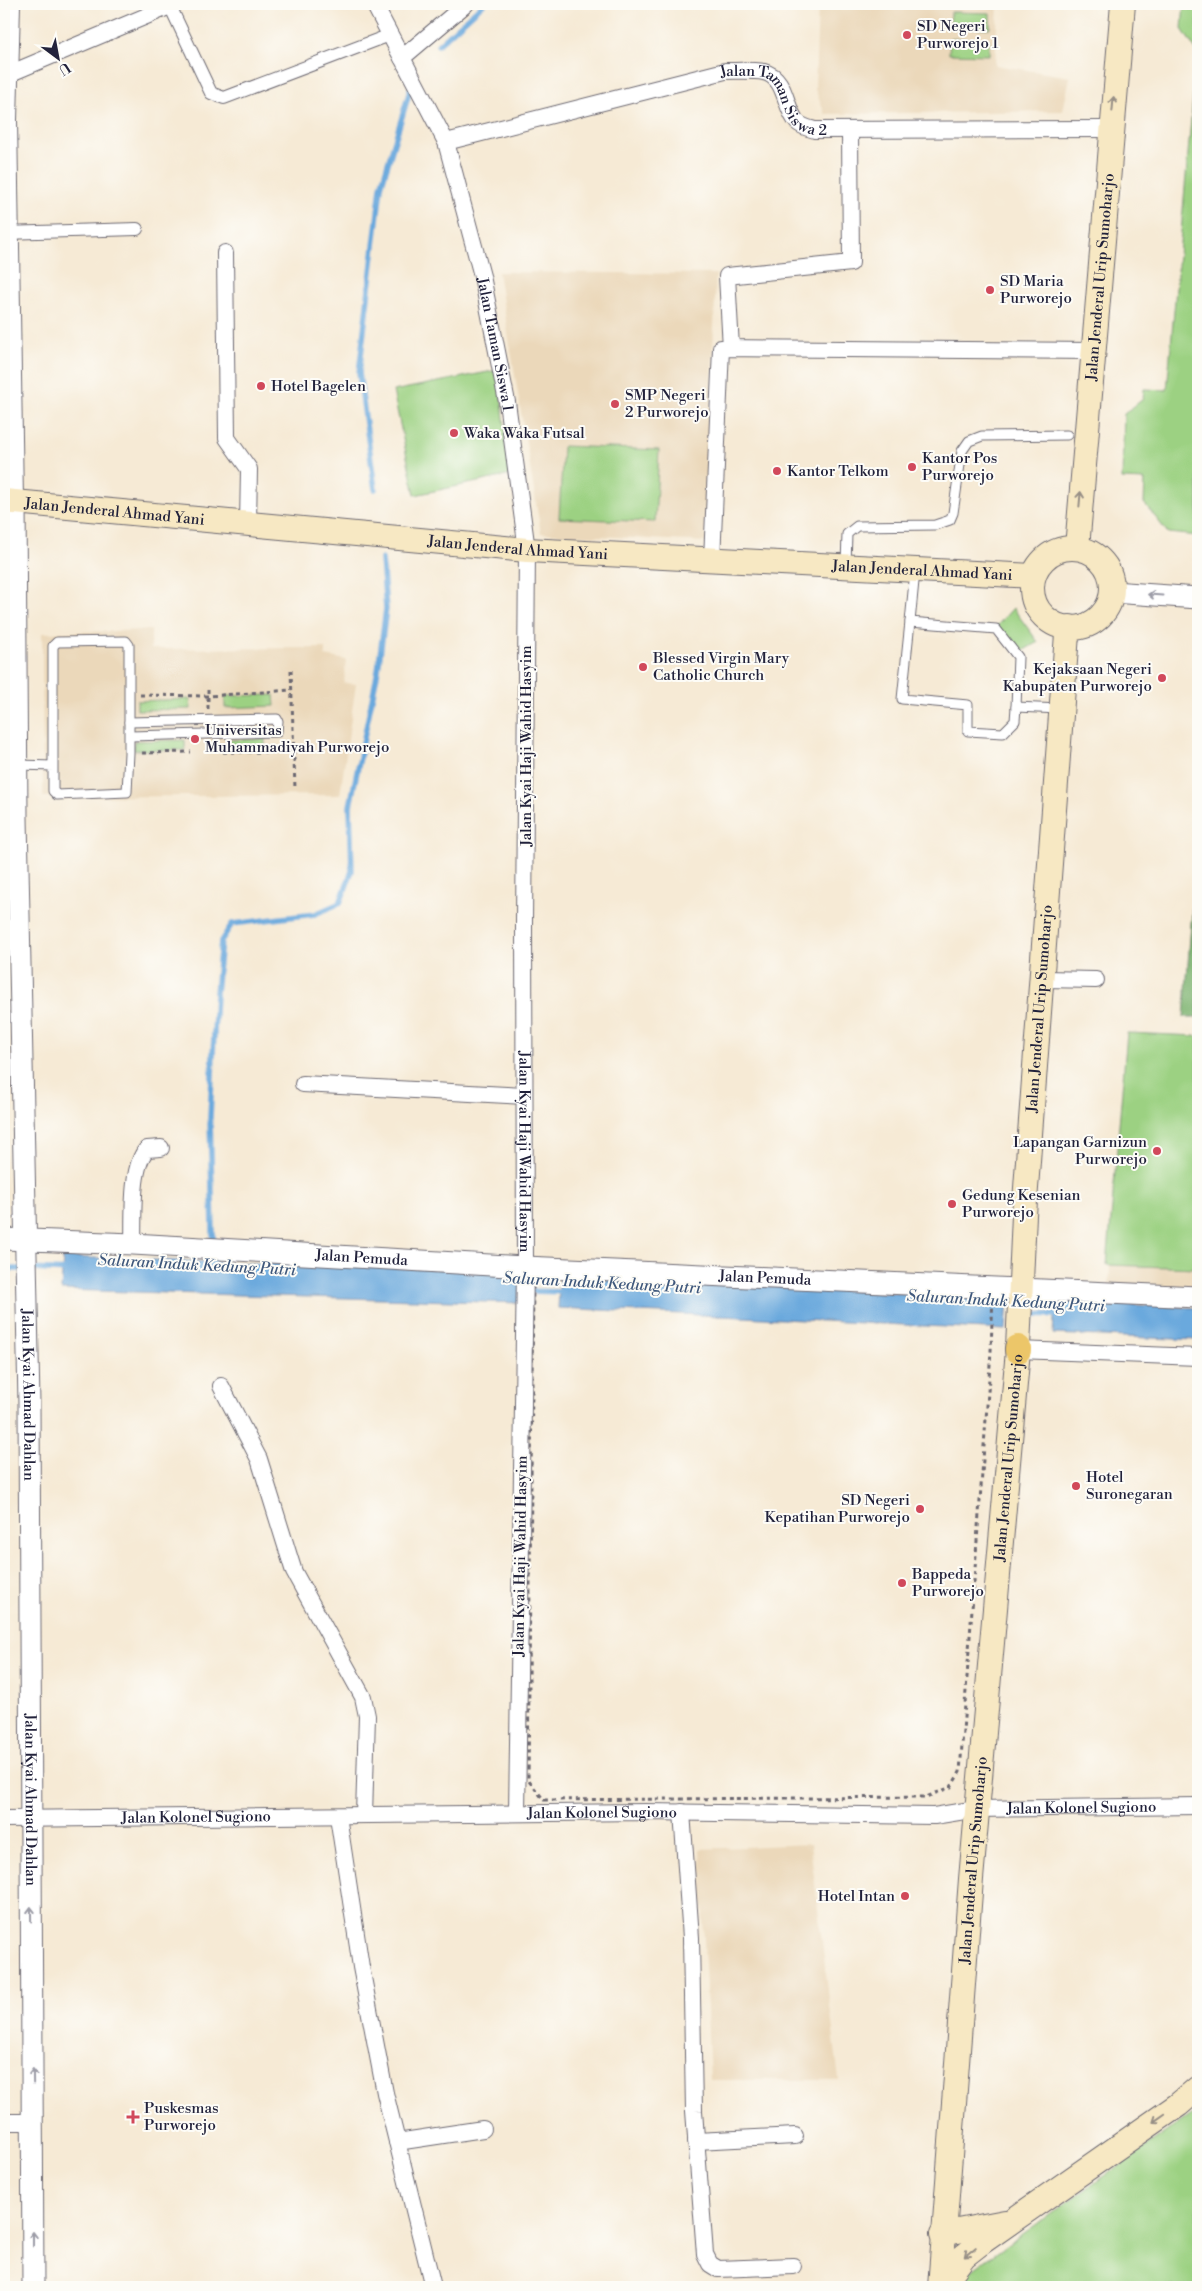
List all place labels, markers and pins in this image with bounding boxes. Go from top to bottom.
place label: SD Negeri Purworejo 1 [917,17,999,53]
marker: SD Negeri Purworejo 1 [901,29,913,41]
place label: SD Maria Purworejo [1000,272,1072,308]
marker: SD Maria Purworejo [984,284,996,296]
place label: Hotel Bagelen [271,377,366,396]
marker: Hotel Bagelen [255,380,267,392]
place label: SMP Negeri 2 Purworejo [625,386,709,422]
marker: SMP Negeri 2 Purworejo [609,398,621,410]
place label: Waka Waka Futsal [463,424,585,443]
marker: Waka Waka Futsal [448,427,460,439]
place label: Kantor Pos Purworejo [922,449,997,485]
marker: Kantor Pos Purworejo [906,461,918,473]
place label: Kantor Telkom [787,462,889,481]
marker: Kantor Telkom [771,465,783,477]
place label: Blessed Virgin Mary Catholic Church [652,649,790,685]
place label: Kejaksaan Negeri Kabupaten Purworejo [1003,660,1152,696]
marker: Blessed Virgin Mary Catholic Church [637,661,649,673]
marker: Kejaksaan Negeri Kabupaten Purworejo [1156,672,1168,684]
place label: Universitas Muhammadiyah Purworejo [205,721,389,757]
marker: Universitas Muhammadiyah Purworejo [189,733,201,745]
place label: Lapangan Garnizun Purworejo [1013,1133,1147,1169]
marker: Lapangan Garnizun Purworejo [1151,1145,1163,1157]
place label: Gedung Kesenian Purworejo [962,1186,1081,1222]
marker: Gedung Kesenian Purworejo [946,1198,958,1210]
place label: Hotel Suronegaran [1086,1468,1173,1504]
marker: Hotel Suronegaran [1070,1480,1082,1492]
place label: SD Negeri Kepatihan Purworejo [765,1491,910,1527]
marker: SD Negeri Kepatihan Purworejo [914,1503,926,1515]
place label: Bappeda Purworejo [911,1565,984,1601]
marker: Bappeda Purworejo [896,1577,908,1589]
place label: Hotel Intan [818,1887,895,1906]
marker: Hotel Intan [899,1890,911,1902]
place label: Puskesmas Purworejo [144,2099,219,2135]
marker: Puskesmas Purworejo [126,2110,140,2124]

